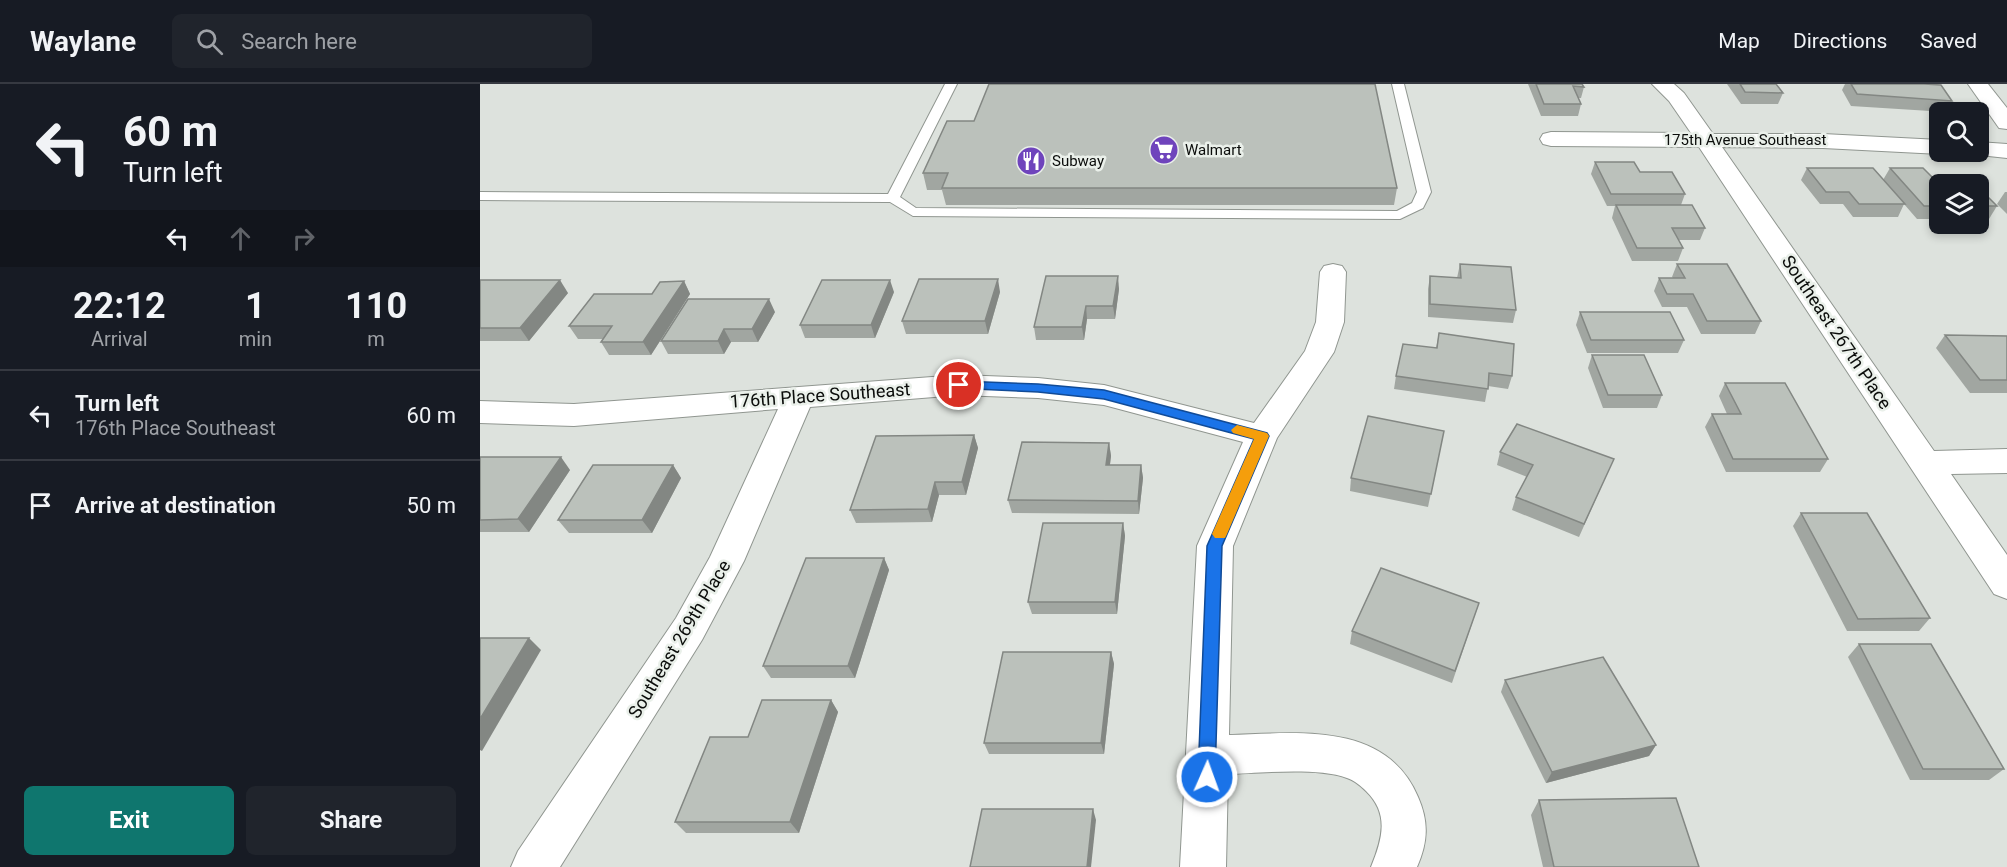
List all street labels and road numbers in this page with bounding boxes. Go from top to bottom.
street label: 175th Avenue Southeast [1664,131,1826,149]
street label: Southeast 267th Place [1778,251,1896,413]
street label: 176th Place Southeast [729,378,911,412]
street label: Southeast 269th Place [623,556,735,722]

